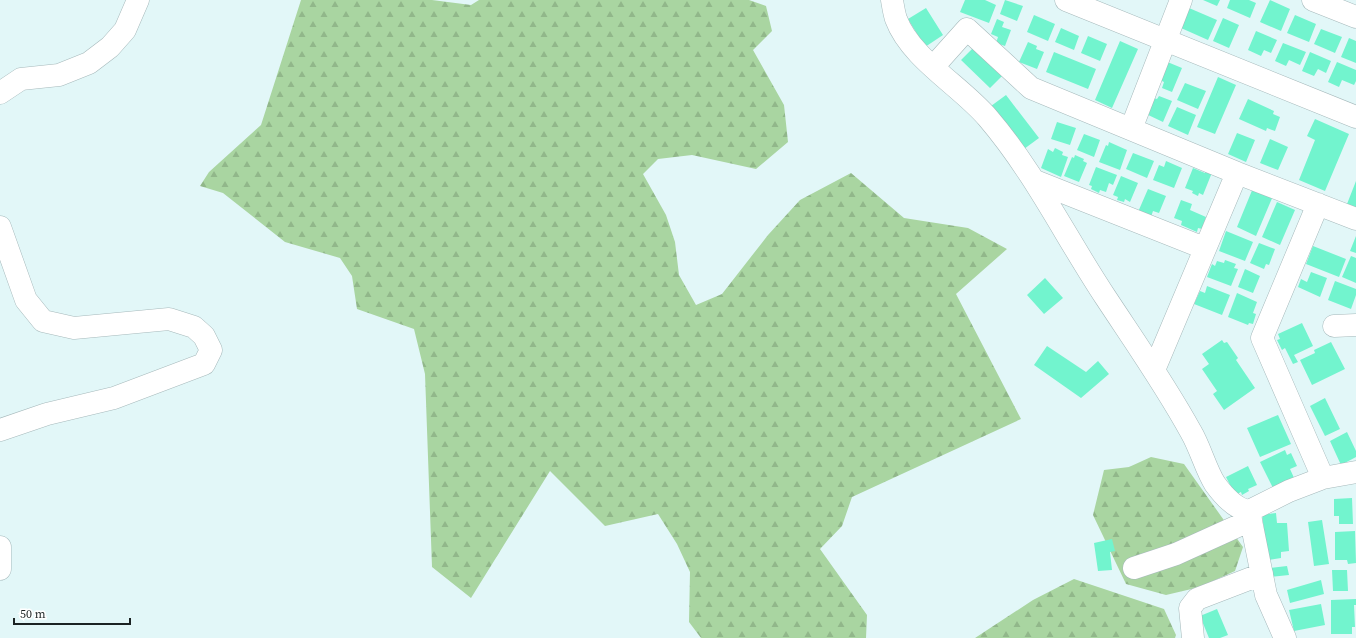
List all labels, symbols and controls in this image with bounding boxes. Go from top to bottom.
scale bar [14,600,130,626]
text: 50 m [20,606,46,622]

